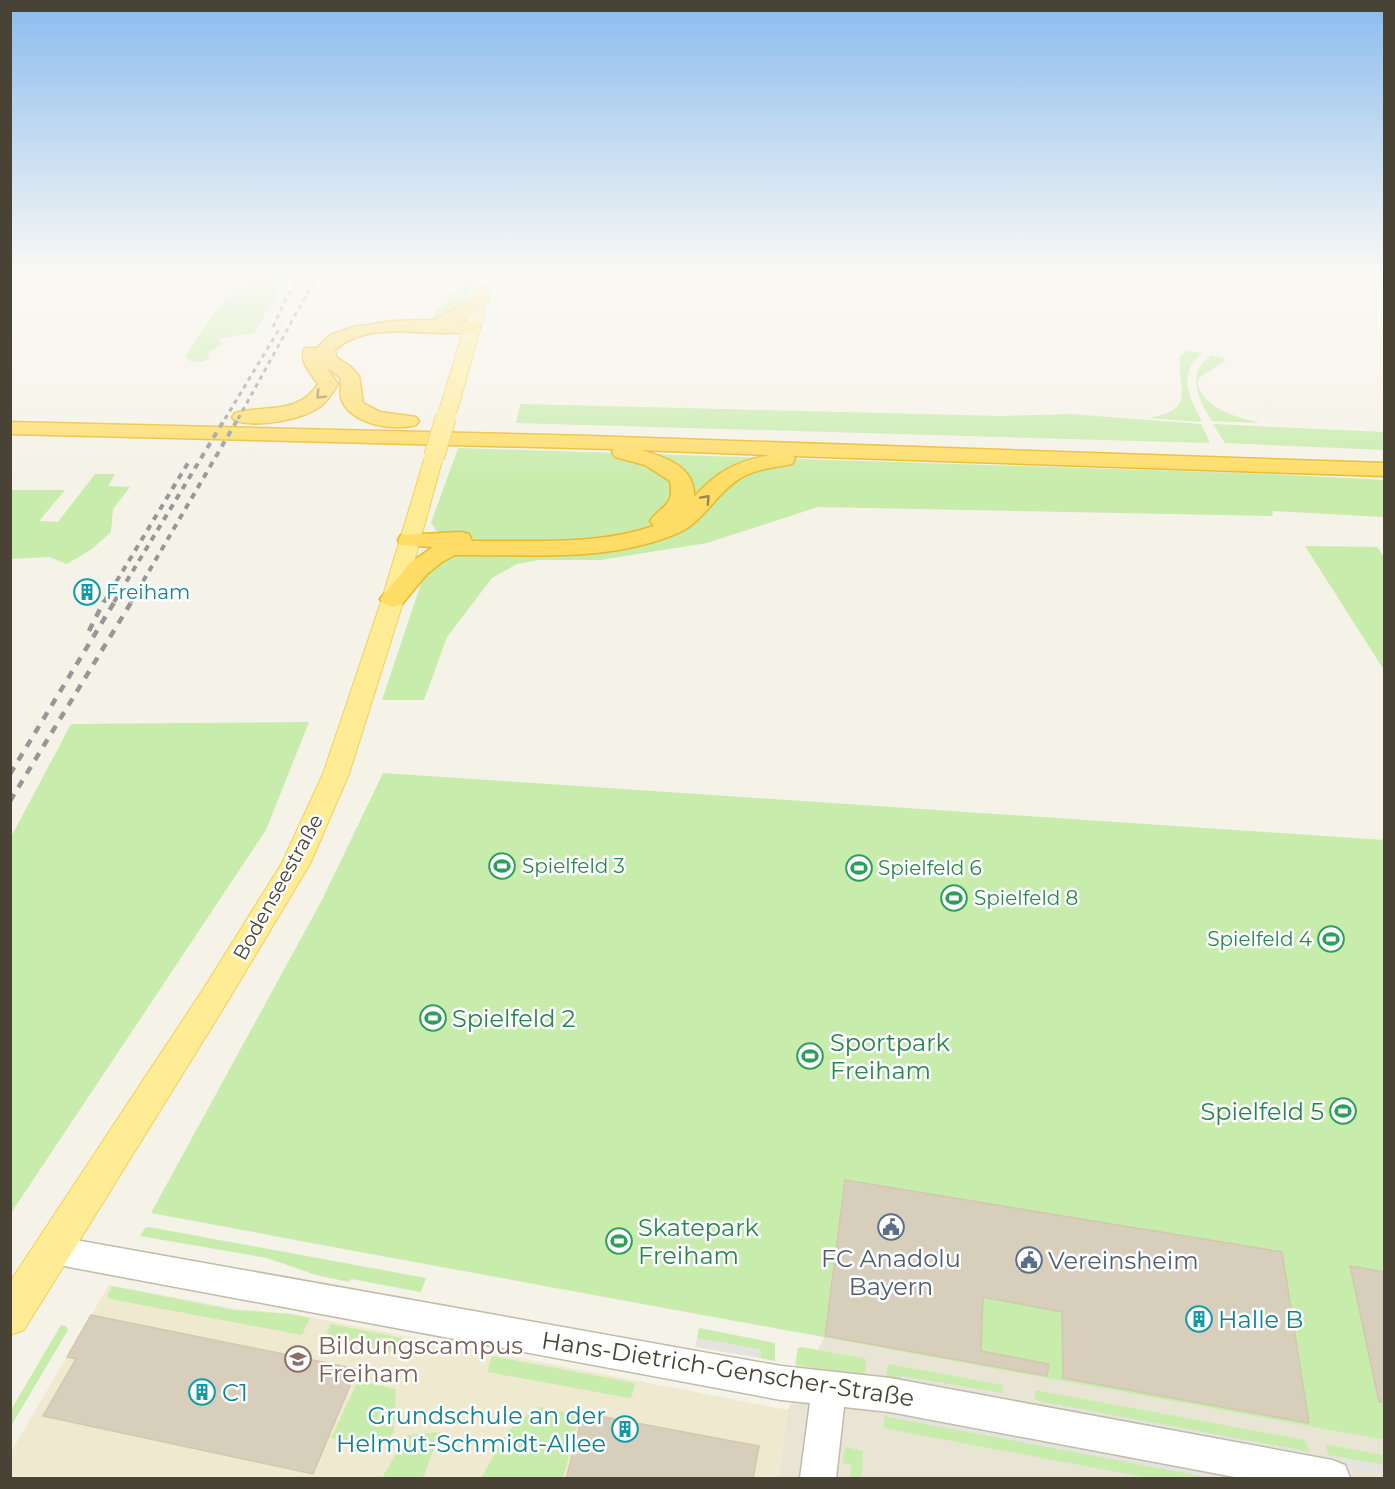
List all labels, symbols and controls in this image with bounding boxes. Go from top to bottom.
one-way arrow [316,388,326,399]
one-way arrow [698,495,709,506]
building icon: Freiham [72,577,102,607]
place label: Freiham [106,580,190,604]
street label: Bodenseestraße [228,810,328,964]
sports icon: Spielfeld 3 [487,851,517,881]
sports icon: Spielfeld 6 [844,853,874,883]
place label: Spielfeld 3 [522,854,625,878]
place label: Spielfeld 6 [878,856,982,880]
sports icon: Spielfeld 8 [939,883,969,913]
place label: Spielfeld 8 [974,886,1078,910]
sports icon: Spielfeld 4 [1316,924,1346,954]
place label: Spielfeld 4 [1207,927,1312,951]
sports icon: Spielfeld 2 [418,1003,448,1033]
place label: Spielfeld 2 [452,1004,576,1033]
place label: Sportpark Freiham [830,1028,951,1085]
sports icon: Sportpark Freiham [795,1041,825,1071]
sports icon: Spielfeld 5 [1328,1096,1358,1126]
place label: Spielfeld 5 [1201,1097,1324,1126]
public building icon: FC Anadolu Bayern [876,1212,906,1242]
place label: Skatepark Freiham [638,1213,760,1270]
sports icon: Skatepark Freiham [604,1226,634,1256]
place label: FC Anadolu Bayern [821,1244,961,1301]
public building icon: Vereinsheim [1014,1245,1044,1275]
place label: Vereinsheim [1048,1246,1199,1275]
building icon: Halle B [1184,1304,1214,1334]
place label: Halle B [1218,1305,1303,1334]
street label: Hans-Dietrich-Genscher-Straße [540,1325,916,1413]
place label: Bildungscampus Freiham [318,1331,523,1388]
school or university icon: Bildungscampus Freiham [283,1344,313,1374]
building icon: C1 [187,1377,217,1407]
place label: C1 [222,1378,248,1407]
place label: Grundschule an der Helmut-Schmidt-Allee [336,1401,606,1458]
building icon: Grundschule an der Helmut-Schmidt-Allee [610,1414,640,1444]

